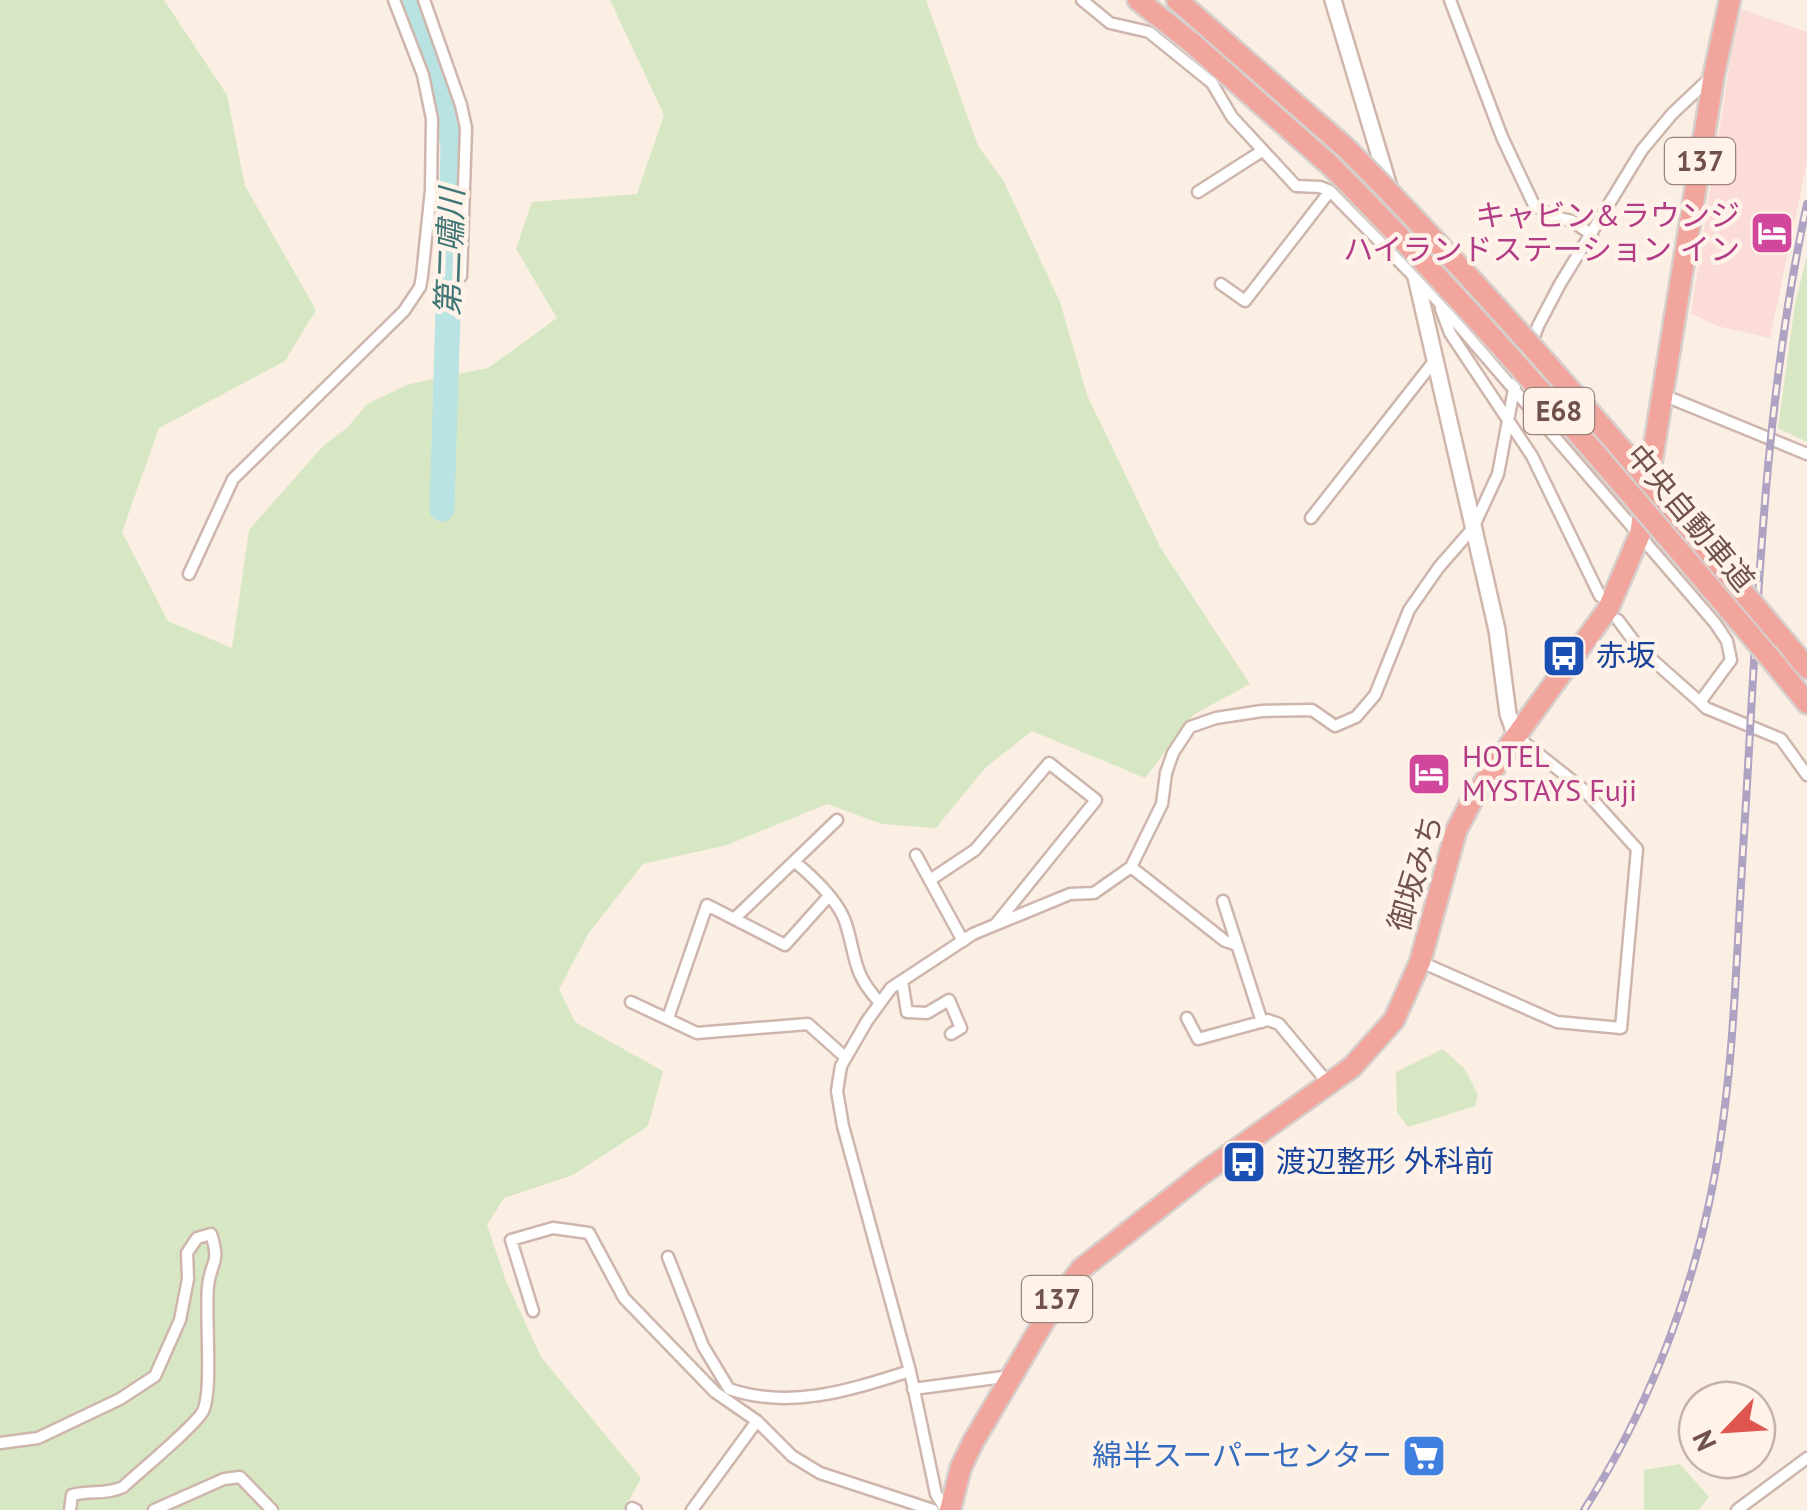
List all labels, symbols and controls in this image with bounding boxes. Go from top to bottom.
road number: 137 [1665,138,1735,184]
water label: 第二嘯川 [426,184,472,317]
place label: キャビン&ラウンジ ハイランドステーション イン [1343,195,1740,268]
hotel icon: キャビン&ラウンジ ハイランドステーション イン [1749,210,1795,256]
road number: E68 [1524,388,1594,434]
street label: 中央自動車道 [1618,436,1764,599]
bus stop icon: 赤坂 [1541,633,1587,679]
place label: 赤坂 [1596,635,1656,674]
place label: HOTEL MYSTAYS Fuji [1462,736,1637,809]
hotel icon: HOTEL MYSTAYS Fuji [1406,751,1452,797]
street label: 御坂みち [1378,809,1451,936]
bus stop icon: 渡辺整形 外科前 [1221,1139,1267,1185]
place label: 渡辺整形 外科前 [1276,1141,1494,1180]
road number: 137 [1022,1276,1092,1322]
north arrow [1677,1380,1777,1480]
text: N [1683,1425,1725,1457]
supermarket icon: 綿半スーパーセンター [1401,1433,1447,1479]
place label: 綿半スーパーセンター [1092,1435,1392,1474]

